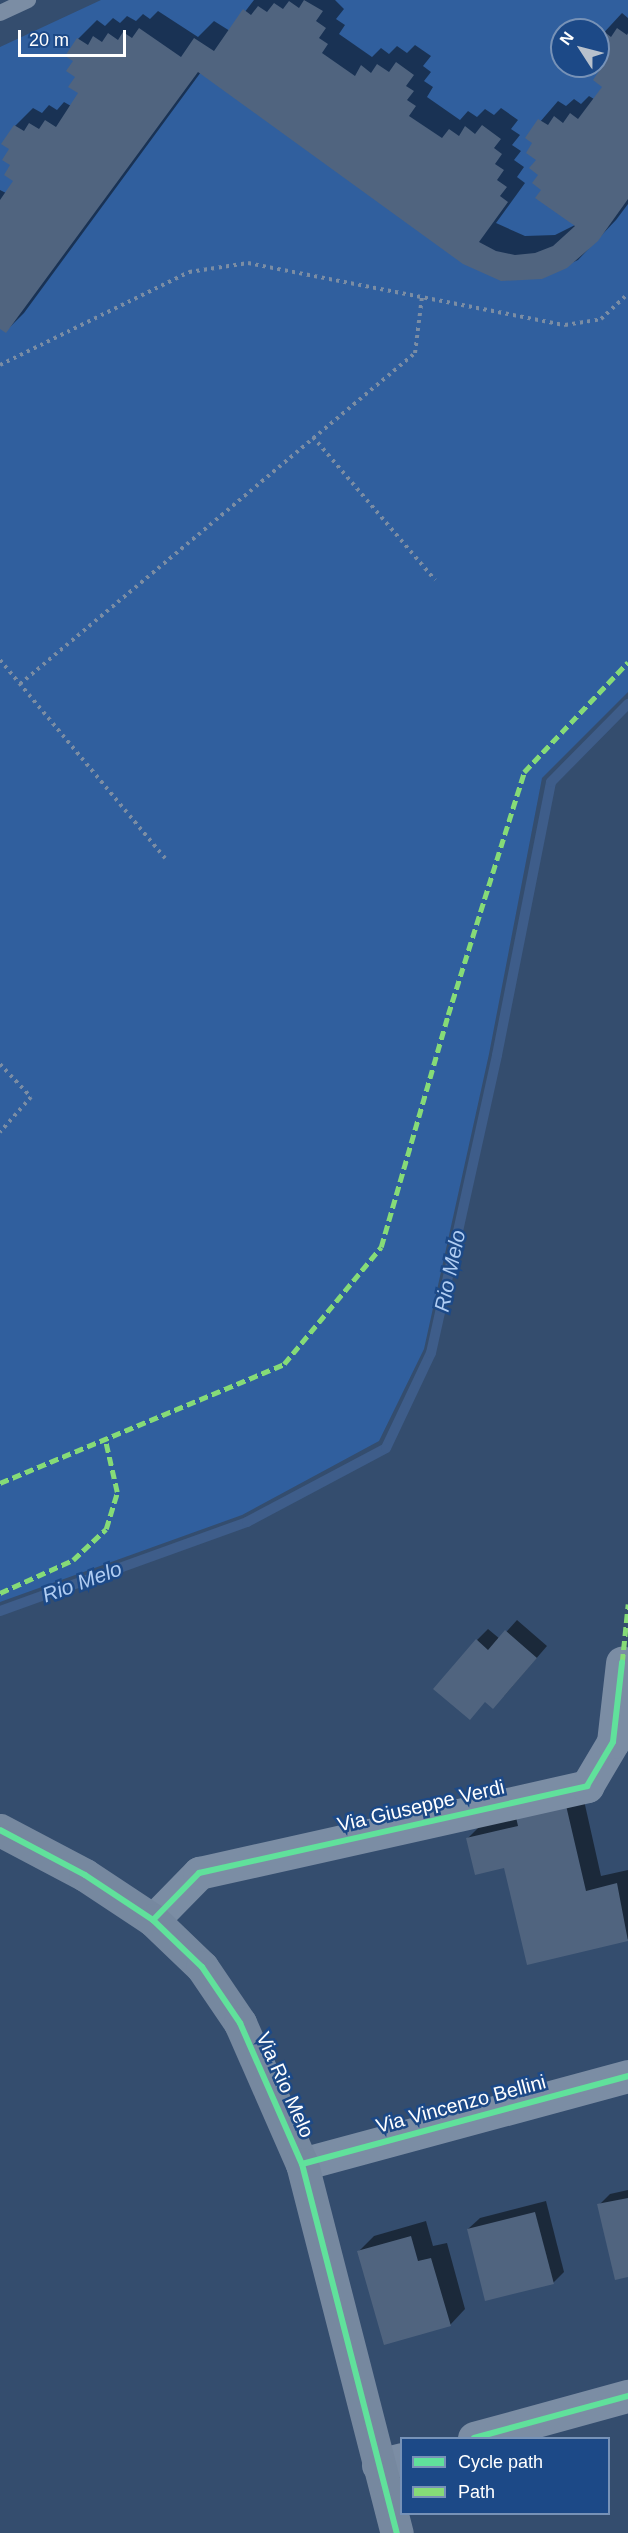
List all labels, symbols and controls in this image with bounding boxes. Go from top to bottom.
scale bar [21,18,129,56]
north arrow [550,18,610,78]
text: N [556,29,577,48]
text: 20 m [29,30,69,50]
water label: Rio Melo [429,1228,471,1314]
water label: Rio Melo [39,1556,125,1608]
street label: Via Giuseppe Verdi [335,1775,507,1837]
street label: Via Rio Melo [251,2028,319,2142]
street label: Via Vincenzo Bellini [373,2070,549,2138]
legend [400,2437,610,2515]
text: Cycle path [458,2452,543,2472]
text: Path [458,2482,495,2502]

